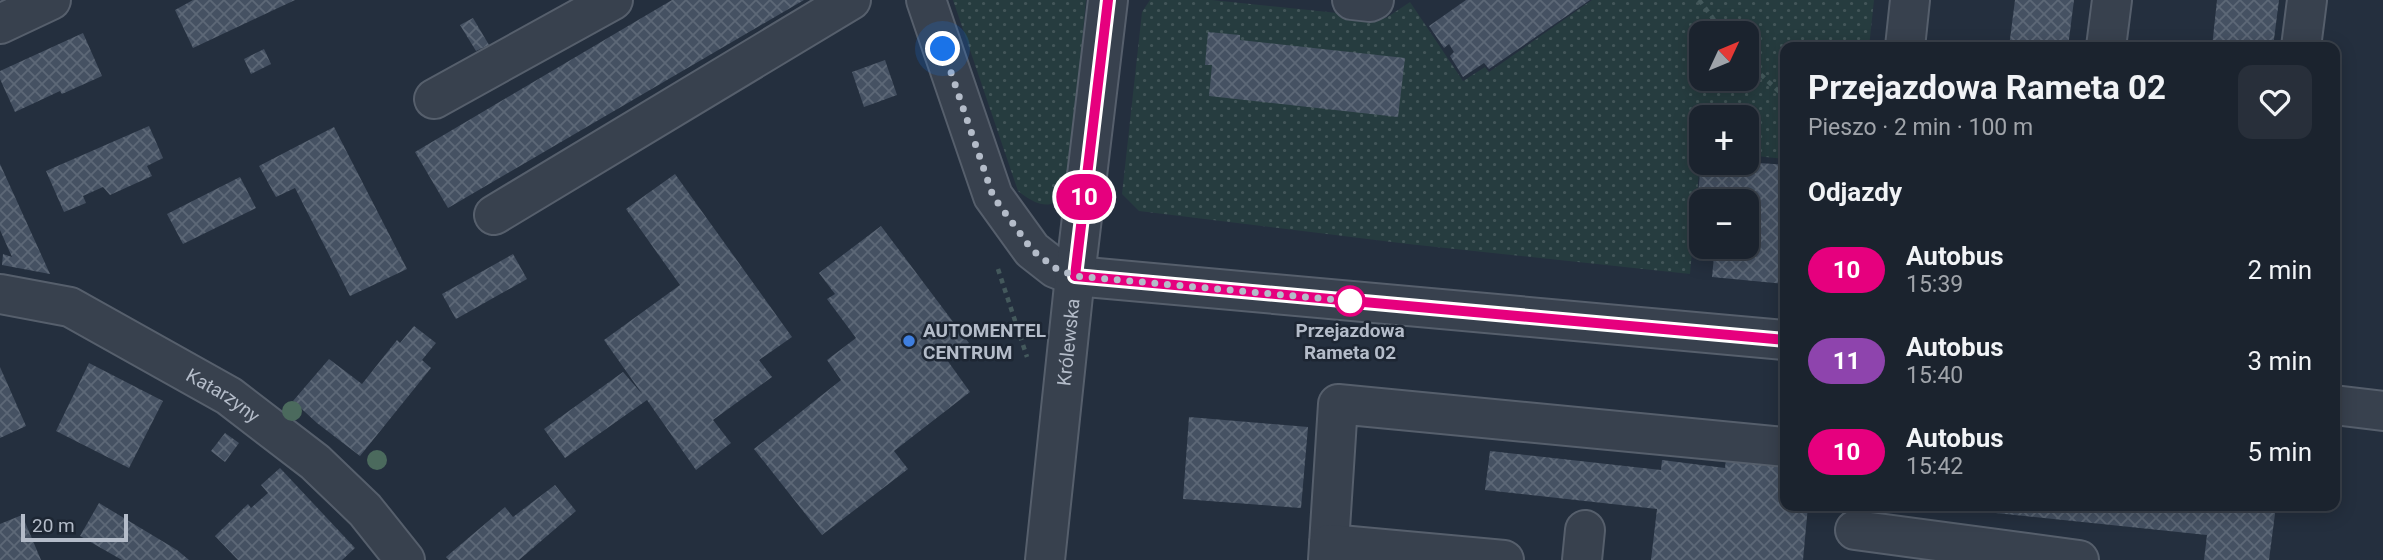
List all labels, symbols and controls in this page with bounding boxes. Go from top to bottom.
north arrow [1689,21,1759,91]
map controls [1689,21,1759,259]
your location [925,31,960,66]
button: heart [2238,65,2312,139]
text: Przejazdowa Rameta 02 [1808,68,2166,107]
button: + [1689,105,1759,175]
text: Pieszo · 2 min · 100 m [1808,114,2033,141]
line badge: 10 [1052,174,1116,220]
text: Odjazdy [1808,177,1902,207]
text: 10 [1070,183,1098,211]
button: − [1689,189,1759,259]
text: Autobus [1906,241,2004,271]
text: 2 min [2247,255,2312,285]
text: 10 [1833,256,1860,284]
text: 15:39 [1906,271,1963,298]
marker: Przejazdowa Rameta 02 [1335,286,1365,316]
street label: Królewska [1052,297,1084,387]
place label: AUTOMENTEL CENTRUM [923,319,1046,364]
place label: Przejazdowa Rameta 02 [1295,319,1405,364]
text: Autobus [1906,332,2004,362]
marker: AUTOMENTEL CENTRUM [901,333,917,349]
text: 3 min [2247,346,2312,376]
text: 11 [1833,347,1860,375]
text: 15:40 [1906,362,1963,389]
street label: Katarzyny [182,363,265,427]
text: Autobus [1906,423,2004,453]
text: 5 min [2247,437,2312,467]
text: 10 [1833,438,1860,466]
text: 15:42 [1906,453,1963,480]
scale bar [21,511,128,543]
text: 20 m [32,514,75,537]

